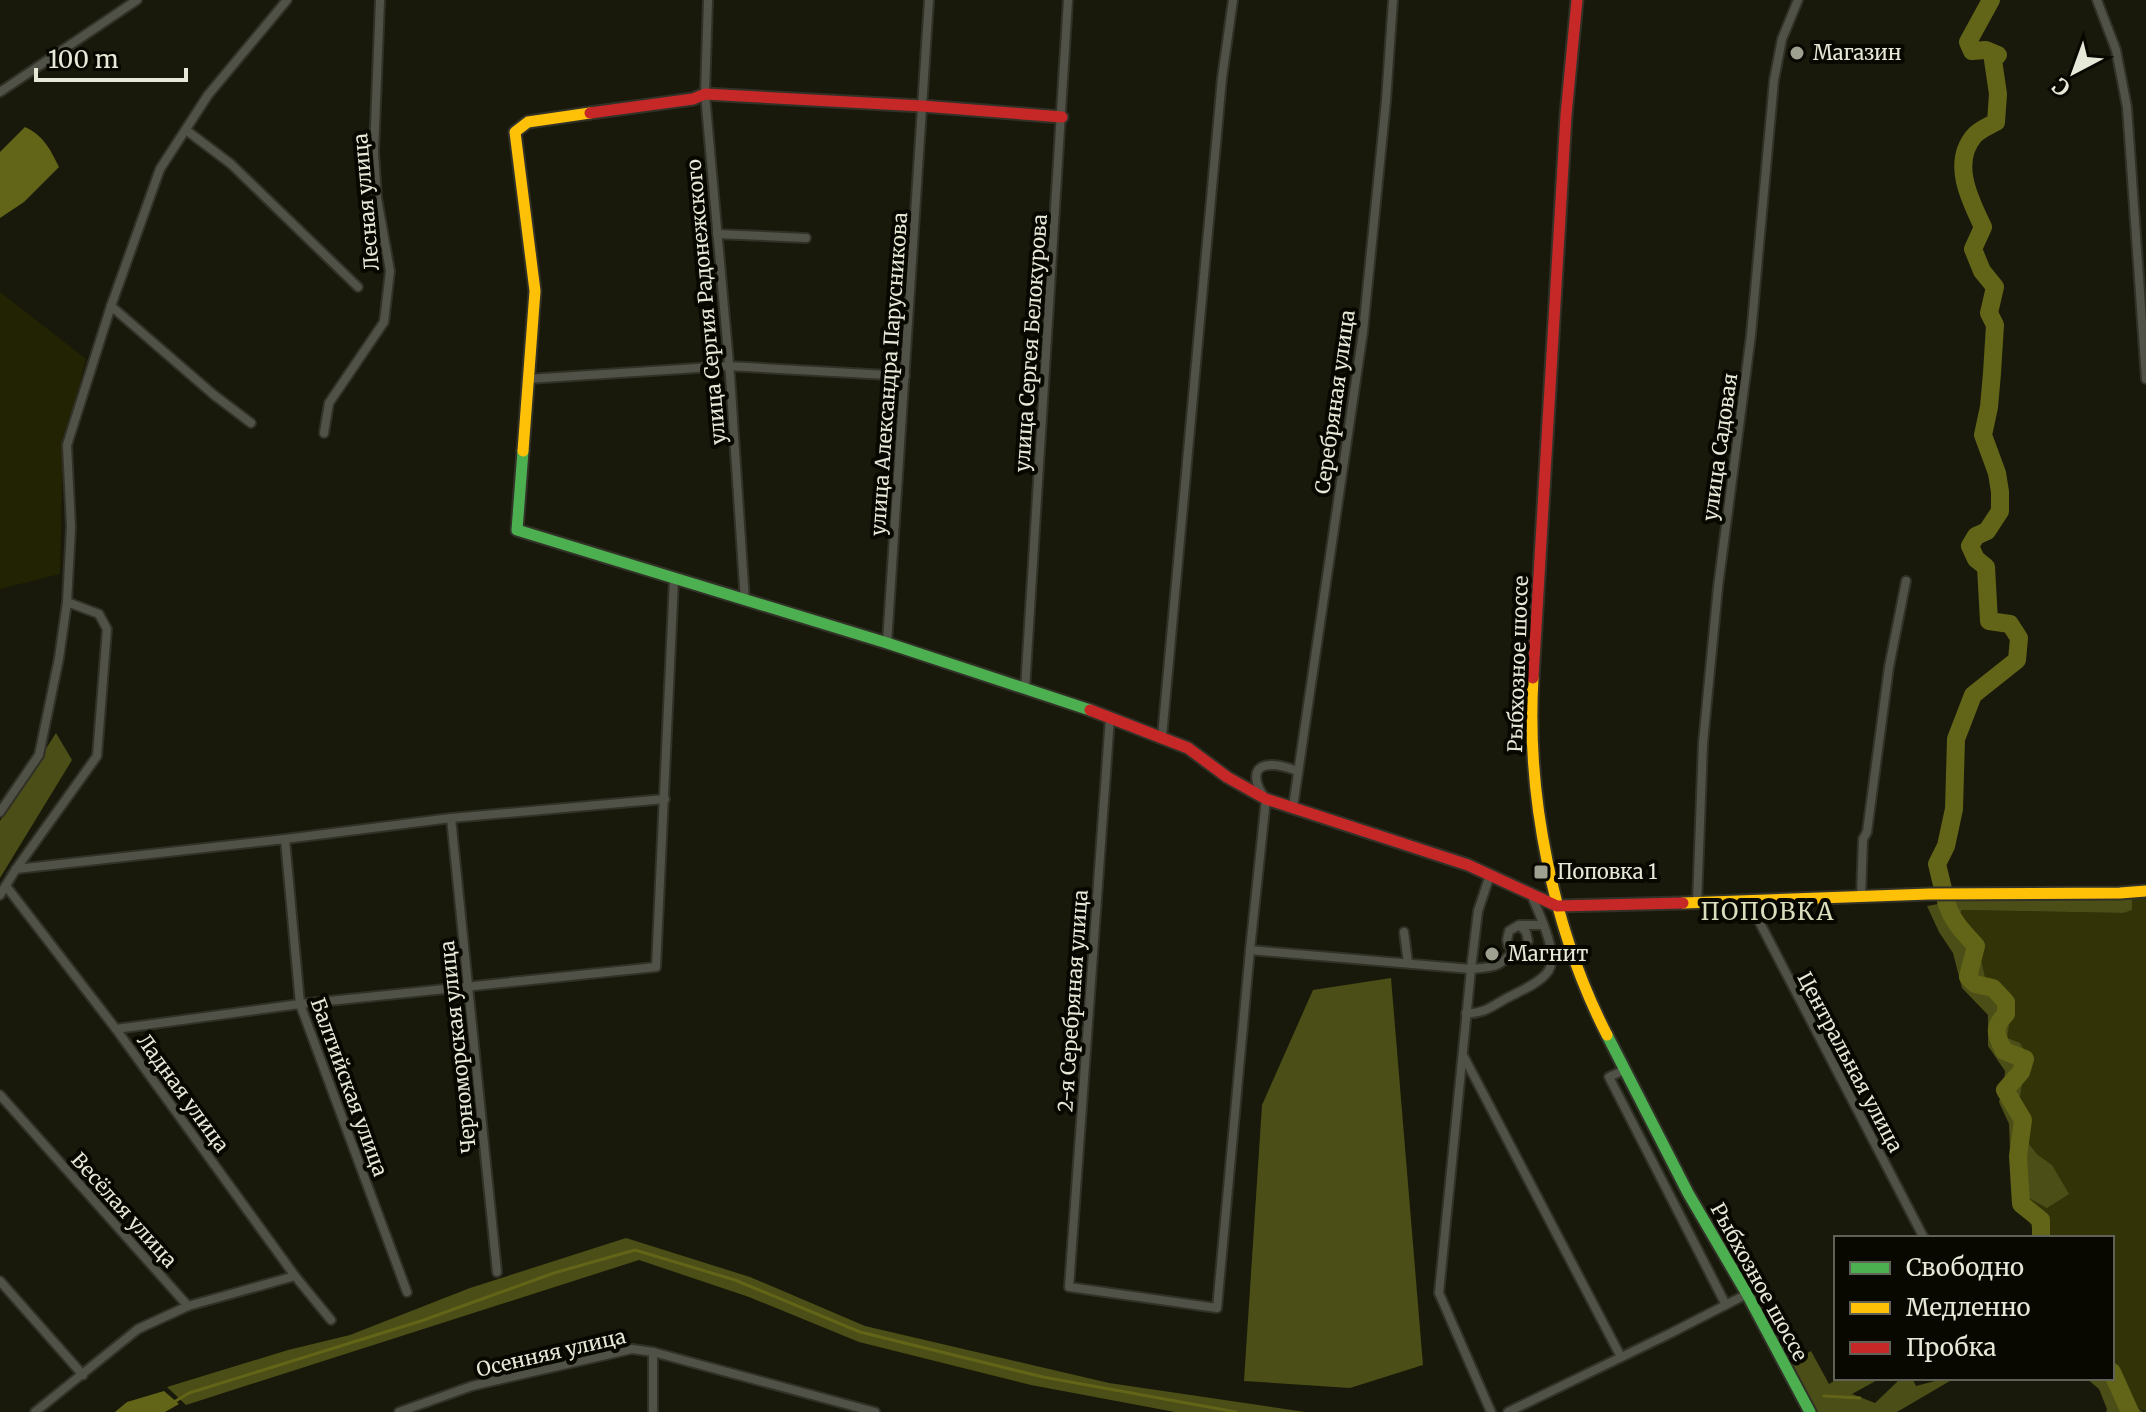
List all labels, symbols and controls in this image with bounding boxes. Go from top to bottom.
scale bar [36,32,186,82]
north arrow [2034,32,2114,112]
place label: Магазин [1813,40,1902,65]
text: 100 m [48,44,119,75]
marker: Магазин [1788,44,1806,62]
text: С [2046,72,2076,102]
street label: Лесная улица [347,132,384,272]
street label: улица Сергия Радонежского [681,158,730,446]
street label: улица Александра Парусникова [865,211,912,537]
street label: улица Сергея Белокурова [1009,213,1052,473]
street label: Серебряная улица [1309,308,1360,496]
street label: улица Садовая [1697,371,1742,522]
street label: Рыбхозное шоссе [1502,575,1533,753]
place label: Поповка 1 [1557,859,1657,884]
marker: Поповка 1 [1532,863,1550,881]
street label: 2-я Серебряная улица [1052,889,1093,1113]
district label: ПОПОВКА [1701,896,1835,927]
street label: Черноморская улица [434,939,481,1154]
place label: Магнит [1508,941,1588,966]
marker: Магнит [1483,945,1501,963]
street label: Центральная улица [1792,967,1909,1156]
street label: Балтийская улица [306,994,393,1180]
street label: Ладная улица [132,1029,235,1157]
street label: Весёлая улица [66,1147,183,1272]
street label: Рыбхозное шоссе [1706,1198,1813,1365]
legend [1834,1236,2114,1380]
text: Свободно [1906,1252,2024,1283]
text: Медленно [1906,1292,2030,1323]
street label: Осенняя улица [474,1323,628,1382]
text: Пробка [1906,1332,1997,1363]

